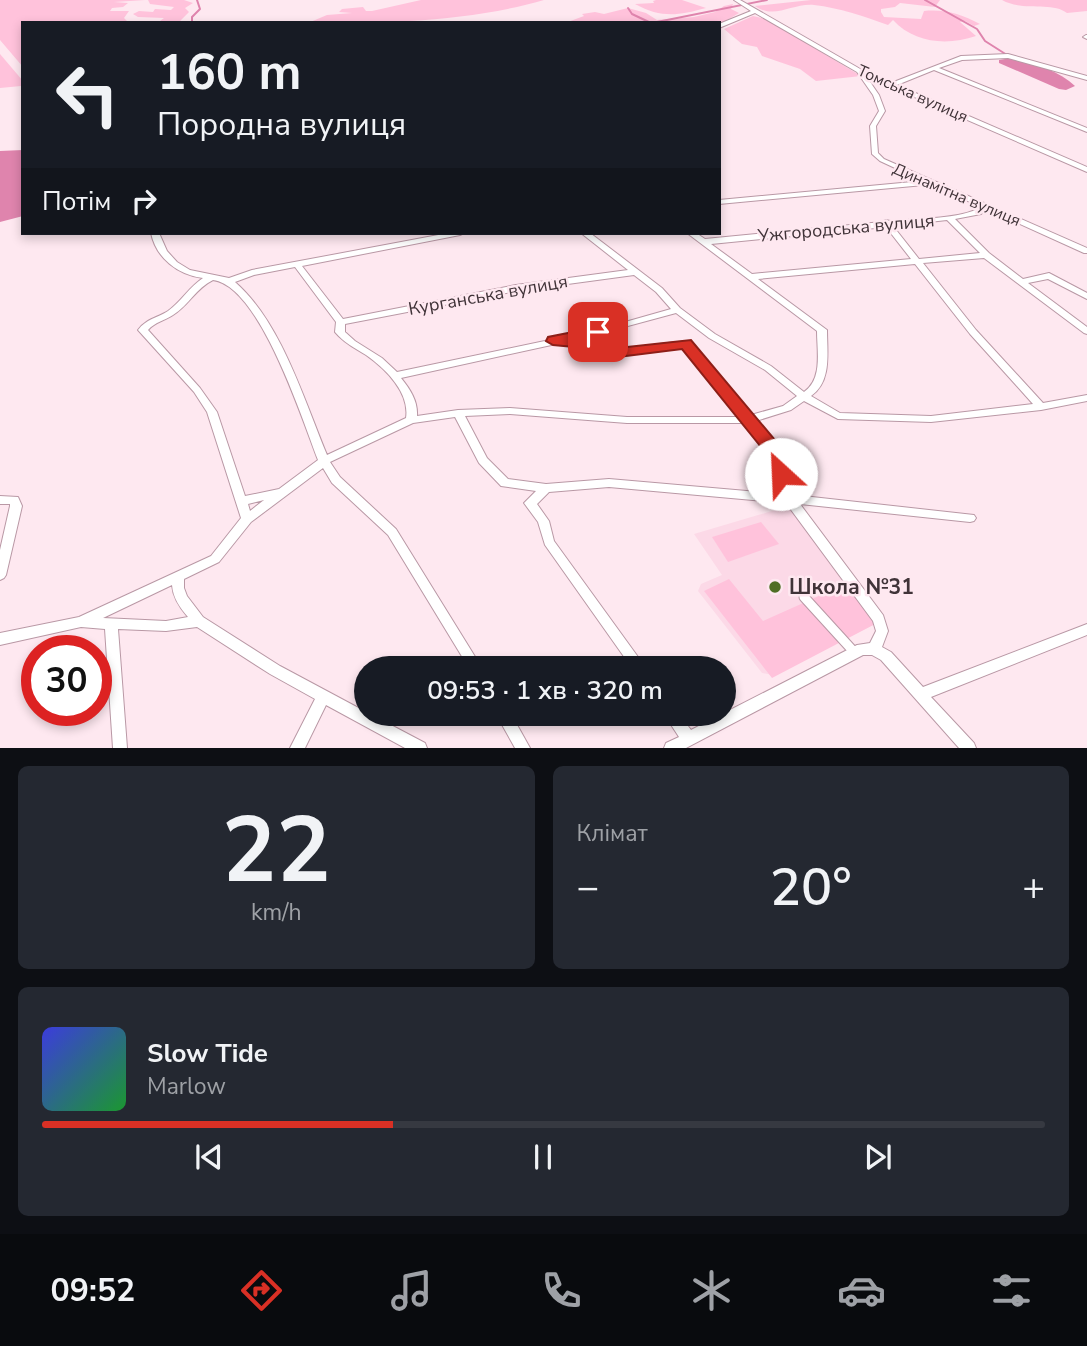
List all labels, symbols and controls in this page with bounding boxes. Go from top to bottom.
text: 160 m [157,39,301,106]
icon: left [42,49,133,140]
street label: Томська вулиця [854,60,971,128]
text: Породна вулиця [157,103,406,146]
street label: Динамітна вулиця [889,158,1024,232]
icon: right [125,182,163,220]
text: Потім [42,184,111,219]
street label: Ужгородська вулиця [756,208,935,248]
street label: Курганська вулиця [406,269,570,321]
pin [568,302,628,362]
icon: arrive [579,313,617,351]
position arrow [744,437,818,511]
place label: Школа №31 [789,573,914,601]
marker: Школа №31 [767,579,783,595]
speed limit sign: 30 [21,635,112,726]
text: 09:53 · 1 хв · 320 m [427,673,663,708]
text: 22 [222,789,331,913]
text: Клімат [577,818,648,849]
text: 20° [770,852,852,923]
text: − [577,862,599,913]
text: + [1022,862,1045,913]
text: km/h [251,897,302,928]
text: Slow Tide [147,1036,268,1071]
text: Marlow [147,1071,226,1102]
icon: previous [190,1138,228,1176]
icon: pause [524,1138,562,1176]
icon: next [859,1138,897,1176]
icon: directions [237,1266,286,1315]
icon: music [387,1266,436,1315]
icon: phone [537,1266,586,1315]
icon: climate [687,1266,736,1315]
icon: car [837,1266,886,1315]
icon: filters [987,1266,1036,1315]
text: 09:52 [51,1269,135,1312]

